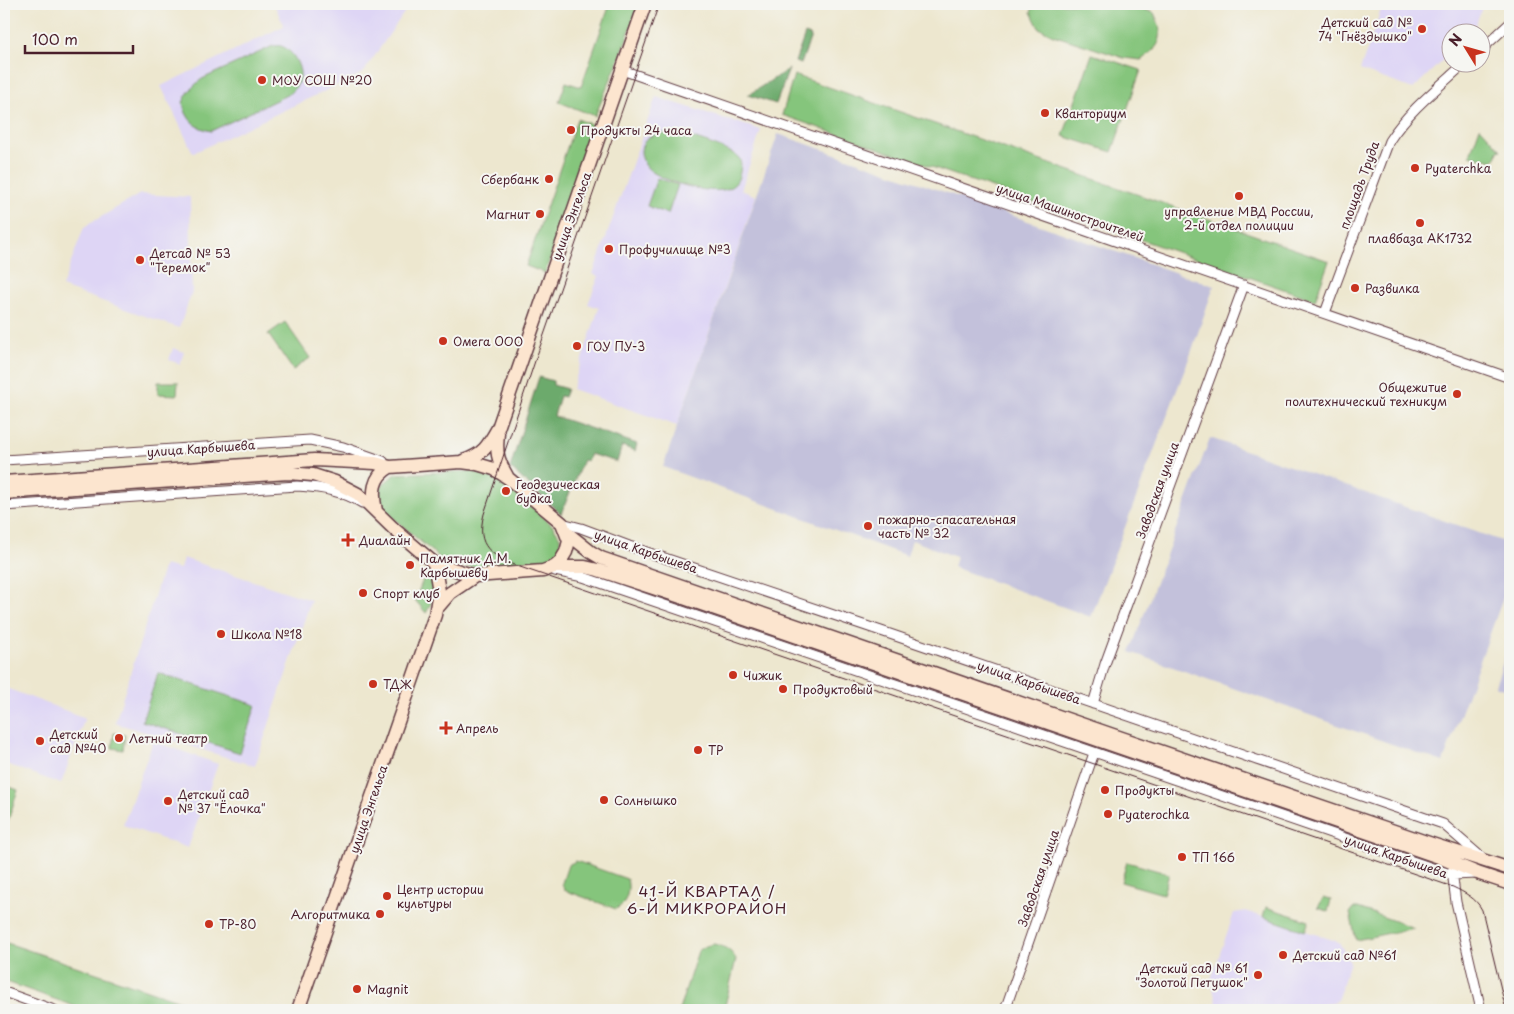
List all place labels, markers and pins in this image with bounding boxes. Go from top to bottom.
place label: Детский сад № 74 "Гнёздышко" [1318,13,1412,45]
marker: Детский сад № 74 "Гнёздышко" [1416,23,1428,35]
place label: МОУ СОШ №20 [272,71,372,89]
marker: МОУ СОШ №20 [256,74,268,86]
place label: Кванториум [1055,104,1127,122]
marker: Кванториум [1039,107,1051,119]
place label: Продукты 24 часа [581,121,692,139]
marker: Продукты 24 часа [565,124,577,136]
place label: Pyaterchka [1425,159,1492,177]
marker: Pyaterchka [1409,162,1421,174]
place label: Сбербанк [481,170,540,188]
marker: Сбербанк [543,173,555,185]
marker: управление МВД России, 2-й отдел полиции [1233,190,1245,202]
place label: управление МВД России, 2-й отдел полиции [1164,202,1314,234]
place label: Магнит [486,205,531,223]
marker: Магнит [534,208,546,220]
marker: плавбаза АК1732 [1414,217,1426,229]
place label: плавбаза АК1732 [1368,229,1472,247]
place label: Профучилище №3 [619,240,731,258]
marker: Профучилище №3 [603,243,615,255]
place label: Детсад № 53 "Теремок" [149,244,231,276]
marker: Детсад № 53 "Теремок" [134,254,146,266]
place label: Развилка [1365,279,1420,297]
marker: Развилка [1349,282,1361,294]
place label: Омега ООО [453,332,523,350]
marker: Омега ООО [437,335,449,347]
place label: ГОУ ПУ-3 [587,337,645,355]
marker: ГОУ ПУ-3 [571,340,583,352]
place label: Общежитие политехнический техникум [1285,378,1447,410]
marker: Общежитие политехнический техникум [1451,388,1463,400]
place label: Геодезическая будка [516,475,600,507]
marker: Геодезическая будка [500,485,512,497]
place label: пожарно-спасательная часть № 32 [878,510,1016,542]
marker: пожарно-спасательная часть № 32 [862,520,874,532]
place label: Диалайн [358,531,411,549]
marker: Диалайн [341,533,355,547]
place label: Памятник Д.М. Карбышеву [420,549,511,581]
marker: Памятник Д.М. Карбышеву [404,559,416,571]
place label: Спорт клуб [373,584,440,602]
marker: Спорт клуб [357,587,369,599]
place label: Школа №18 [231,625,302,643]
marker: Школа №18 [215,628,227,640]
place label: Чижик [743,666,783,684]
marker: Чижик [727,669,739,681]
place label: ТДЖ [383,675,412,693]
marker: ТДЖ [367,678,379,690]
place label: Продуктовый [793,680,873,698]
marker: Продуктовый [777,683,789,695]
place label: Апрель [456,719,498,737]
marker: Апрель [440,722,452,734]
place label: Детский сад №40 [49,725,107,757]
place label: Летний театр [129,729,208,747]
marker: Летний театр [113,732,125,744]
marker: Детский сад №40 [34,735,46,747]
place label: ТР [708,741,723,759]
marker: ТР [692,744,704,756]
place label: Продукты [1115,781,1174,799]
marker: Продукты [1099,784,1111,796]
place label: Детский сад № 37 "Ёлочка" [177,785,266,817]
place label: Солнышко [614,791,677,809]
marker: Солнышко [598,794,610,806]
marker: Детский сад № 37 "Ёлочка" [162,795,174,807]
place label: Pyaterochka [1118,805,1190,823]
marker: Pyaterochka [1102,808,1114,820]
place label: ТП 166 [1192,848,1235,866]
marker: ТП 166 [1176,851,1188,863]
place label: Центр истории культуры [397,880,484,912]
marker: Центр истории культуры [381,890,393,902]
place label: Алгоритмика [291,905,370,923]
marker: Алгоритмика [374,908,386,920]
place label: ТР-80 [219,915,256,933]
marker: ТР-80 [203,918,215,930]
place label: Детский сад №61 [1292,946,1397,964]
marker: Детский сад №61 [1277,949,1289,961]
place label: Детский сад № 61 "Золотой Петушок" [1135,959,1248,991]
marker: Детский сад № 61 "Золотой Петушок" [1252,969,1264,981]
place label: Magnit [367,980,409,998]
marker: Magnit [351,983,363,995]

